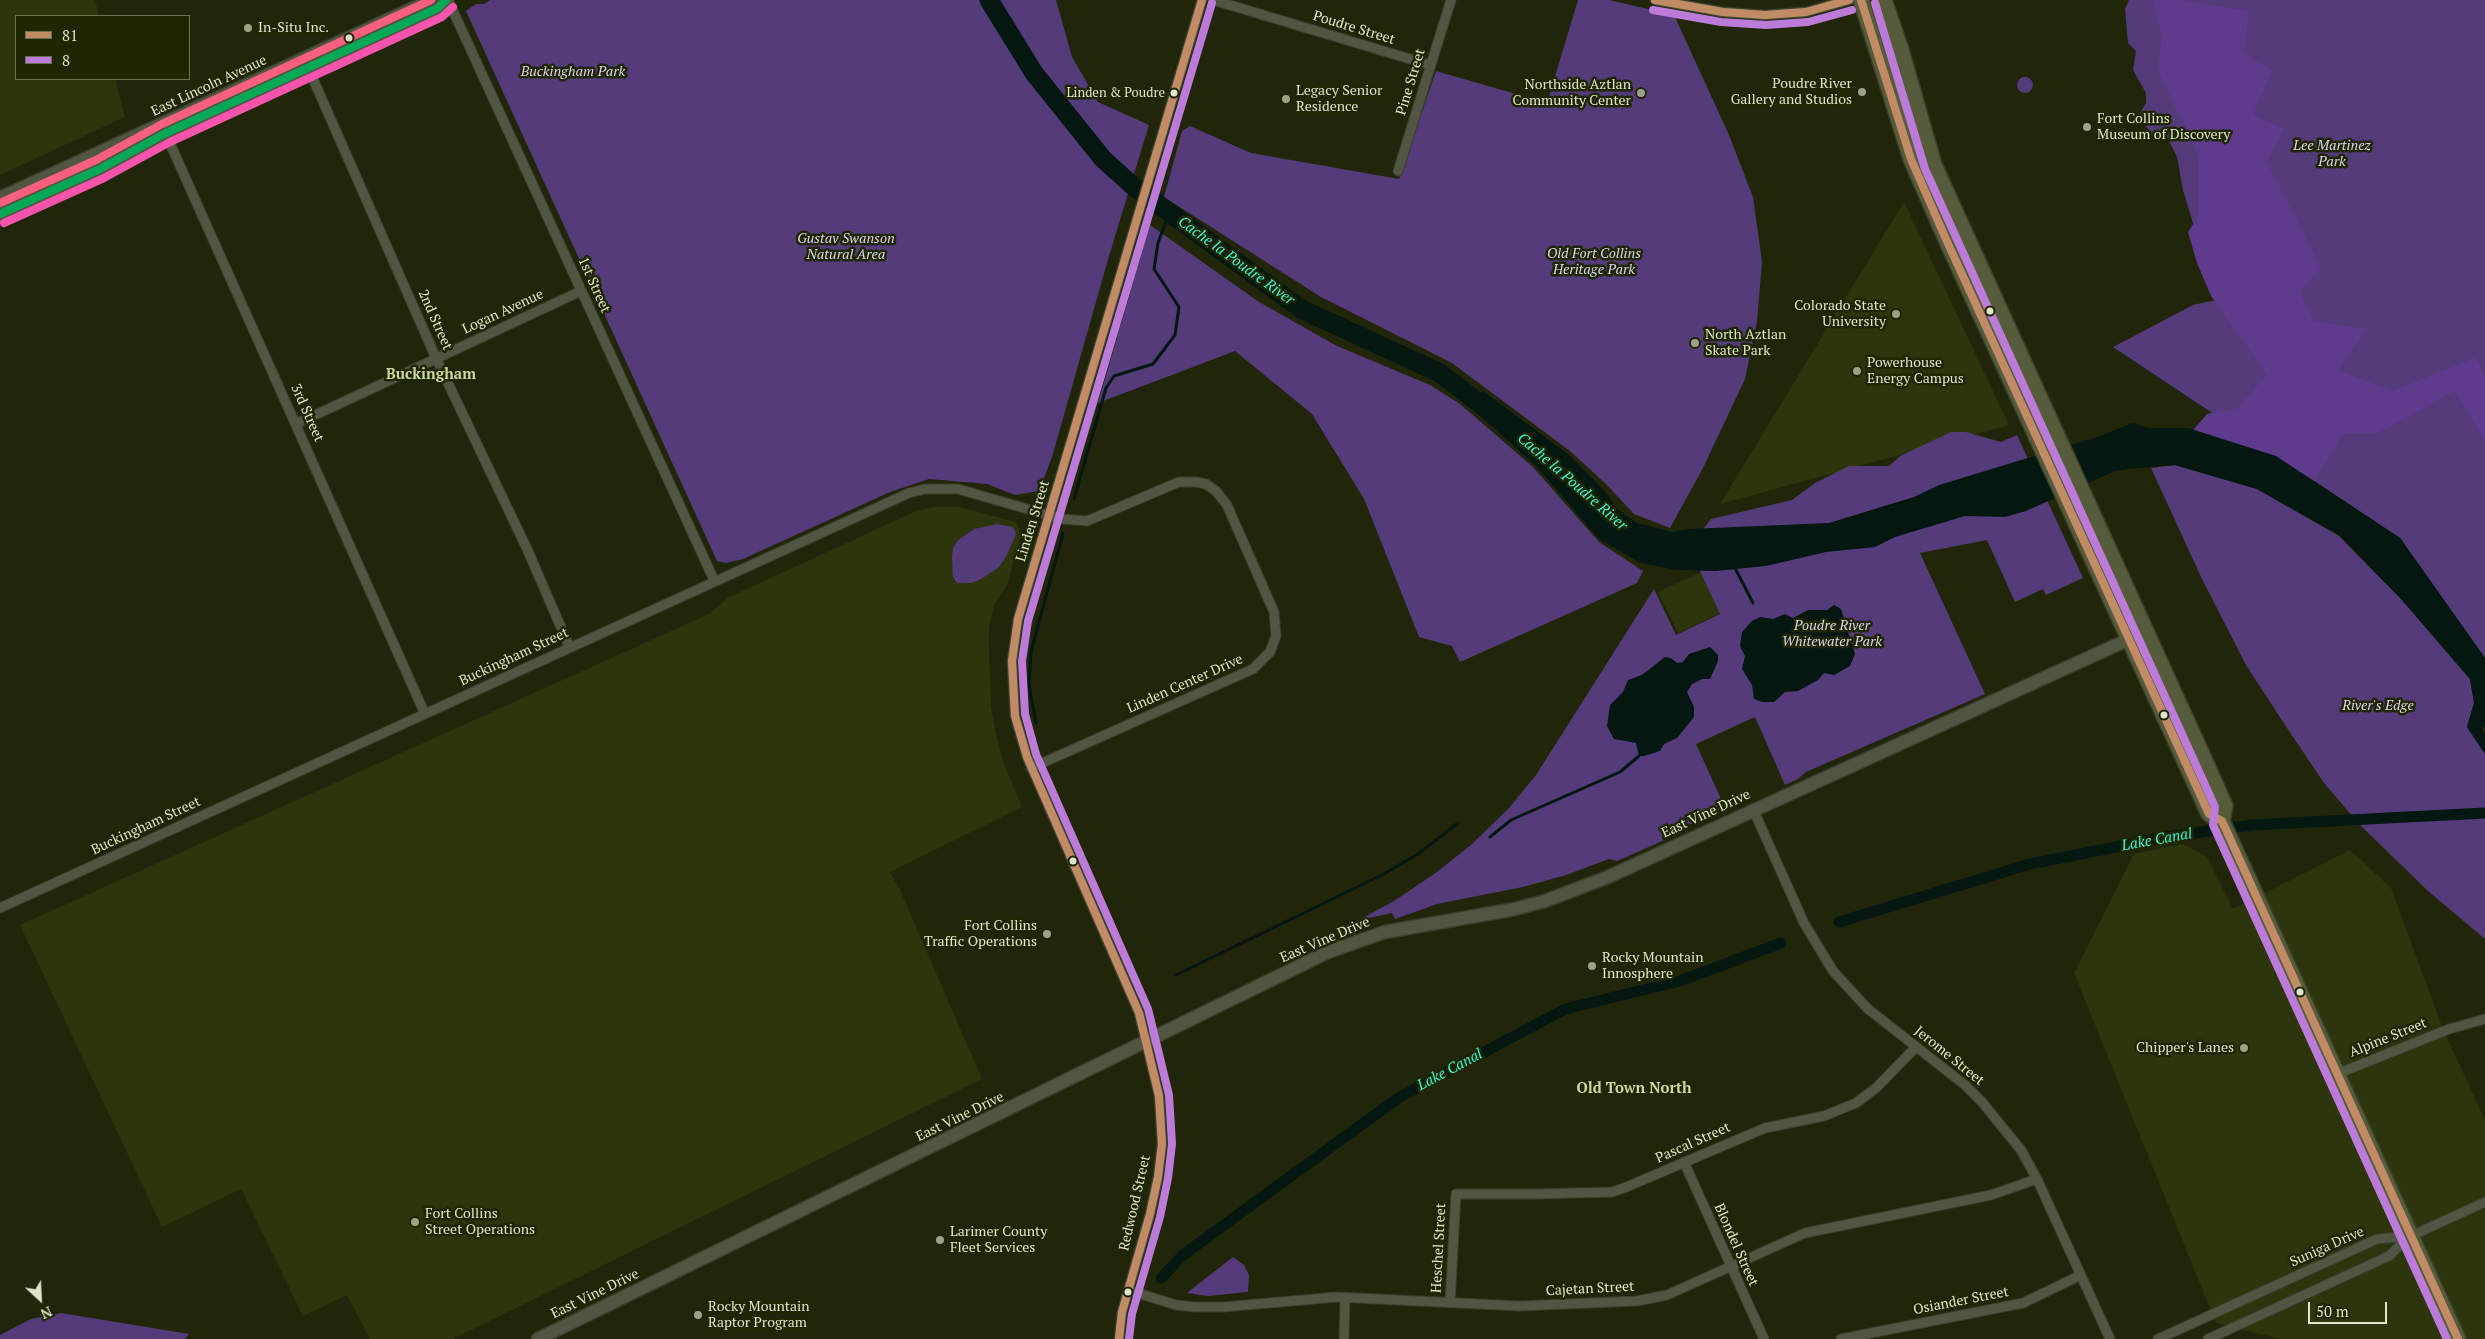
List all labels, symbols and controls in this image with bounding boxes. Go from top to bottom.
street label: Poudre Street [1311,8,1397,48]
legend [15,15,190,80]
place label: In-Situ Inc. [258,20,329,36]
marker: In-Situ Inc. [242,22,254,34]
text: 81 [62,25,78,45]
unlabelled marker [344,33,354,43]
street label: Pine Street [1393,47,1429,117]
text: 8 [62,50,70,70]
street label: East Lincoln Avenue [148,52,270,120]
park label: Buckingham Park [521,64,625,80]
place label: Poudre River Gallery and Studios [1731,76,1852,108]
place label: Northside Aztlan Community Center [1513,77,1631,110]
place label: Legacy Senior Residence [1296,83,1382,115]
place label: Linden & Poudre [1066,85,1165,101]
marker: Poudre River Gallery and Studios [1856,86,1868,98]
marker: Northside Aztlan Community Center [1635,87,1647,99]
marker: Linden & Poudre [1169,88,1179,98]
marker: Legacy Senior Residence [1280,93,1292,105]
place label: Fort Collins Museum of Discovery [2097,111,2230,144]
marker: Fort Collins Museum of Discovery [2081,121,2093,133]
park label: Lee Martinez Park [2293,138,2371,170]
water label: Cache la Poudre River [1174,213,1298,309]
park label: Gustav Swanson Natural Area [797,231,895,264]
park label: Old Fort Collins Heritage Park [1547,246,1641,278]
street label: 1st Street [574,254,614,316]
street label: Logan Avenue [460,286,546,338]
street label: 2nd Street [414,287,456,353]
place label: Colorado State University [1794,298,1886,331]
unlabelled marker [1985,306,1995,316]
marker: Colorado State University [1890,308,1902,320]
place label: North Aztlan Skate Park [1705,327,1786,360]
marker: North Aztlan Skate Park [1689,337,1701,349]
place label: Powerhouse Energy Campus [1867,355,1964,388]
marker: Powerhouse Energy Campus [1851,365,1863,377]
district label: Buckingham [386,366,476,384]
street label: 3rd Street [287,382,327,444]
water label: Cache la Poudre River [1513,429,1631,535]
street label: Linden Street [1013,478,1053,564]
park label: Poudre River Whitewater Park [1782,618,1882,650]
street label: Buckingham Street [457,624,571,690]
street label: Linden Center Drive [1124,651,1246,717]
park label: River's Edge [2342,698,2414,714]
unlabelled marker [2159,710,2169,720]
street label: East Vine Drive [1659,786,1753,842]
street label: Buckingham Street [89,793,203,859]
water label: Lake Canal [2120,825,2194,855]
unlabelled marker [1068,856,1078,866]
street label: East Vine Drive [1278,914,1372,966]
place label: Fort Collins Traffic Operations [924,918,1037,950]
marker: Fort Collins Traffic Operations [1041,928,1053,940]
place label: Rocky Mountain Innosphere [1602,950,1704,982]
marker: Rocky Mountain Innosphere [1586,960,1598,972]
unlabelled marker [2295,987,2305,997]
street label: Alpine Street [2347,1015,2429,1061]
street label: Jerome Street [1911,1023,1987,1089]
place label: Chipper's Lanes [2136,1040,2234,1056]
marker: Chipper's Lanes [2238,1042,2250,1054]
water label: Lake Canal [1414,1045,1486,1095]
district label: Old Town North [1576,1080,1692,1098]
street label: East Vine Drive [913,1088,1007,1146]
street label: Pascal Street [1653,1119,1733,1167]
street label: Redwood Street [1116,1154,1154,1252]
street label: Blondel Street [1710,1201,1762,1289]
street label: Heschel Street [1428,1203,1450,1293]
place label: Fort Collins Street Operations [425,1206,535,1238]
marker: Fort Collins Street Operations [409,1216,421,1228]
street label: Suniga Drive [2287,1223,2367,1271]
place label: Larimer County Fleet Services [950,1224,1047,1256]
marker: Larimer County Fleet Services [934,1234,946,1246]
street label: East Vine Drive [548,1265,642,1323]
north arrow [15,1274,65,1324]
street label: Cajetan Street [1545,1278,1635,1300]
street label: Osiander Street [1912,1284,2010,1318]
unlabelled marker [1123,1287,1133,1297]
scale bar [2310,1292,2389,1324]
place label: Rocky Mountain Raptor Program [708,1299,810,1331]
text: 50 m [2316,1301,2349,1321]
text: N [38,1302,55,1324]
marker: Rocky Mountain Raptor Program [692,1309,704,1321]

